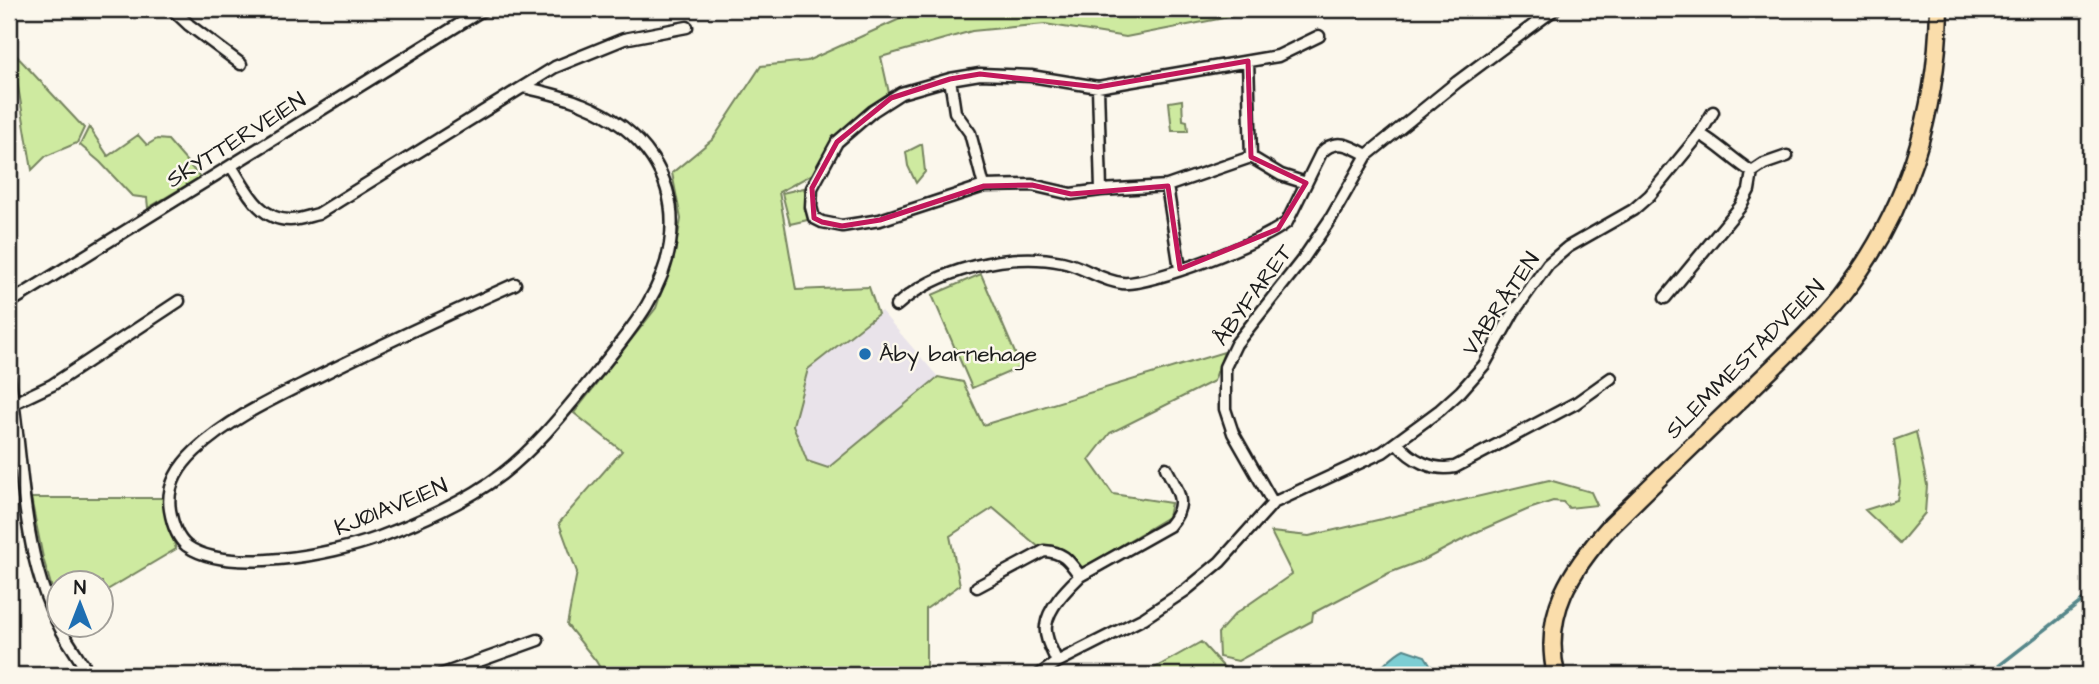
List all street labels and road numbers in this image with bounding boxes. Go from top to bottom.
street label: SKYTTERVEIEN [160,84,312,196]
street label: ÅBYFARET [1205,237,1301,352]
street label: VABRÅTEN [1454,246,1548,362]
street label: SLEMMESTADVEIEN [1658,272,1832,446]
street label: KJØIAVEIEN [330,470,452,544]

